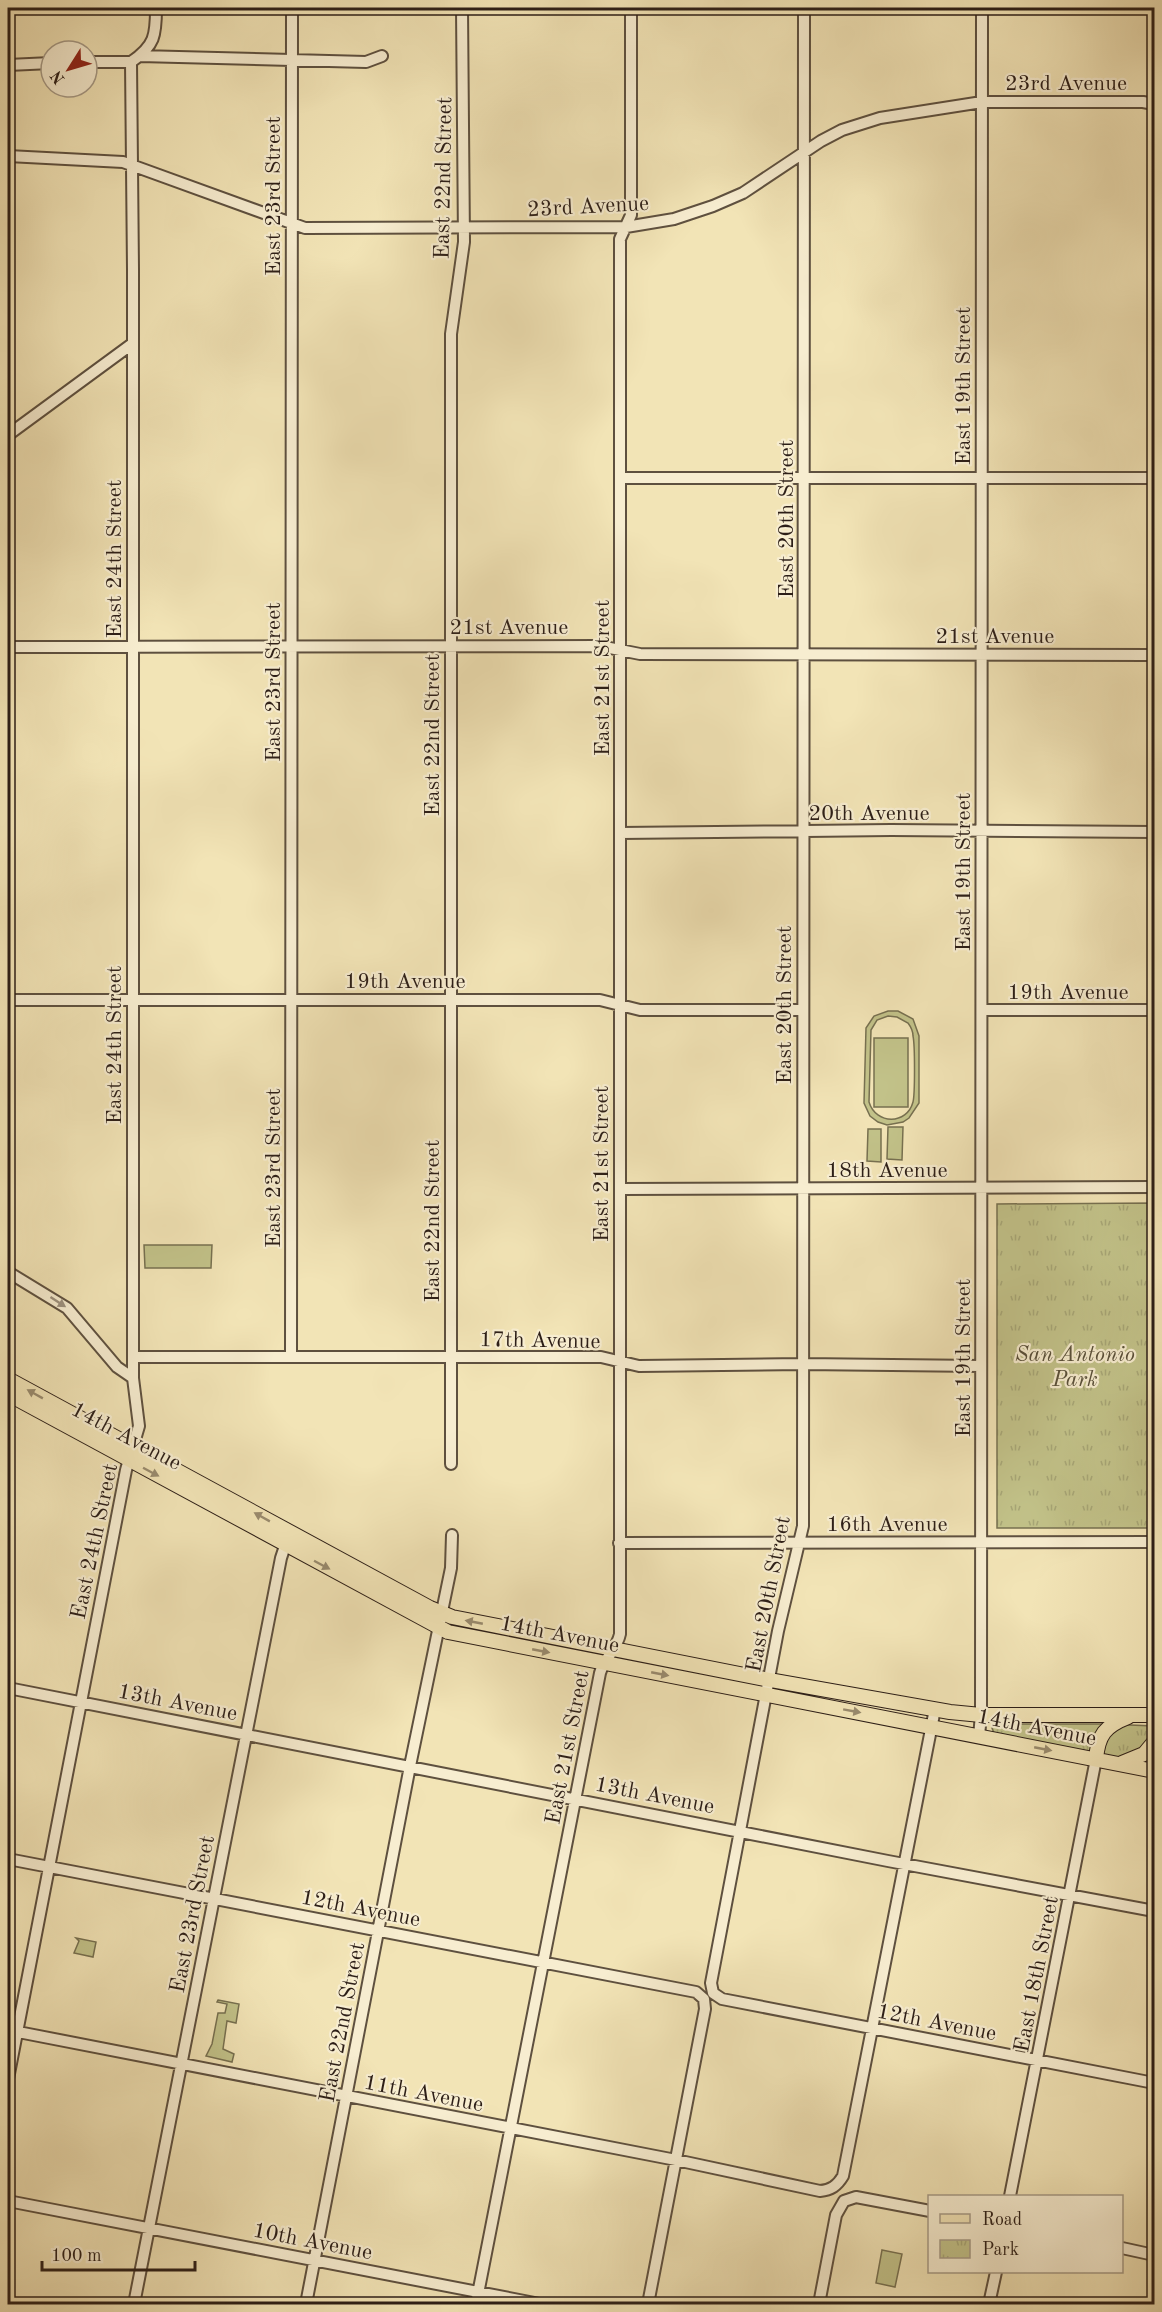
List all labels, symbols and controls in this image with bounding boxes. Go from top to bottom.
north arrow [39,39,99,99]
text: N [48,67,69,87]
street label: 23rd Avenue [1005,73,1127,95]
street label: East 22nd Street [432,96,456,260]
street label: East 23rd Street [263,116,285,276]
street label: 23rd Avenue [527,193,650,221]
street label: East 19th Street [953,306,975,466]
street label: East 20th Street [776,439,798,599]
street label: East 24th Street [104,479,126,639]
street label: East 21st Street [592,600,614,756]
street label: East 23rd Street [263,602,285,762]
street label: 21st Avenue [450,617,568,639]
street label: 21st Avenue [936,626,1054,648]
street label: East 22nd Street [422,654,444,816]
street label: East 19th Street [953,792,975,952]
street label: 20th Avenue [808,803,930,825]
street label: East 20th Street [774,925,796,1085]
street label: East 24th Street [104,965,126,1125]
street label: 19th Avenue [344,971,466,993]
street label: 19th Avenue [1007,982,1129,1004]
street label: East 21st Street [591,1086,613,1242]
street label: East 23rd Street [263,1088,285,1248]
street label: East 22nd Street [422,1140,444,1302]
street label: 18th Avenue [826,1160,948,1182]
street label: East 19th Street [953,1278,975,1438]
one-way arrow [50,1296,66,1307]
street label: 17th Avenue [479,1329,601,1353]
park label: San Antonio Park [1015,1344,1135,1391]
one-way arrow [27,1389,44,1399]
street label: 14th Avenue [67,1399,185,1475]
street label: East 24th Street [68,1461,122,1622]
one-way arrow [143,1467,160,1477]
one-way arrow [253,1512,270,1522]
street label: East 20th Street [743,1514,795,1675]
street label: 16th Avenue [826,1514,948,1536]
one-way arrow [314,1560,331,1570]
street label: 14th Avenue [498,1613,621,1657]
one-way arrow [464,1617,483,1626]
one-way arrow [531,1647,550,1656]
street label: East 21st Street [542,1668,594,1826]
one-way arrow [651,1670,670,1680]
street label: 13th Avenue [116,1681,239,1725]
street label: 14th Avenue [975,1706,1098,1750]
one-way arrow [843,1707,862,1716]
one-way arrow [1034,1745,1053,1754]
street label: 13th Avenue [593,1774,716,1818]
street label: East 23rd Street [167,1834,219,1995]
street label: 12th Avenue [299,1887,422,1931]
street label: East 18th Street [1011,1894,1063,2055]
street label: East 22nd Street [317,1940,369,2104]
street label: 12th Avenue [875,2001,998,2045]
street label: 11th Avenue [362,2072,485,2116]
legend [928,2195,1123,2273]
text: Road [982,2211,1022,2229]
street label: 10th Avenue [251,2220,374,2264]
scale bar [42,2234,195,2272]
text: Park [982,2241,1019,2259]
text: 100 m [51,2247,102,2265]

